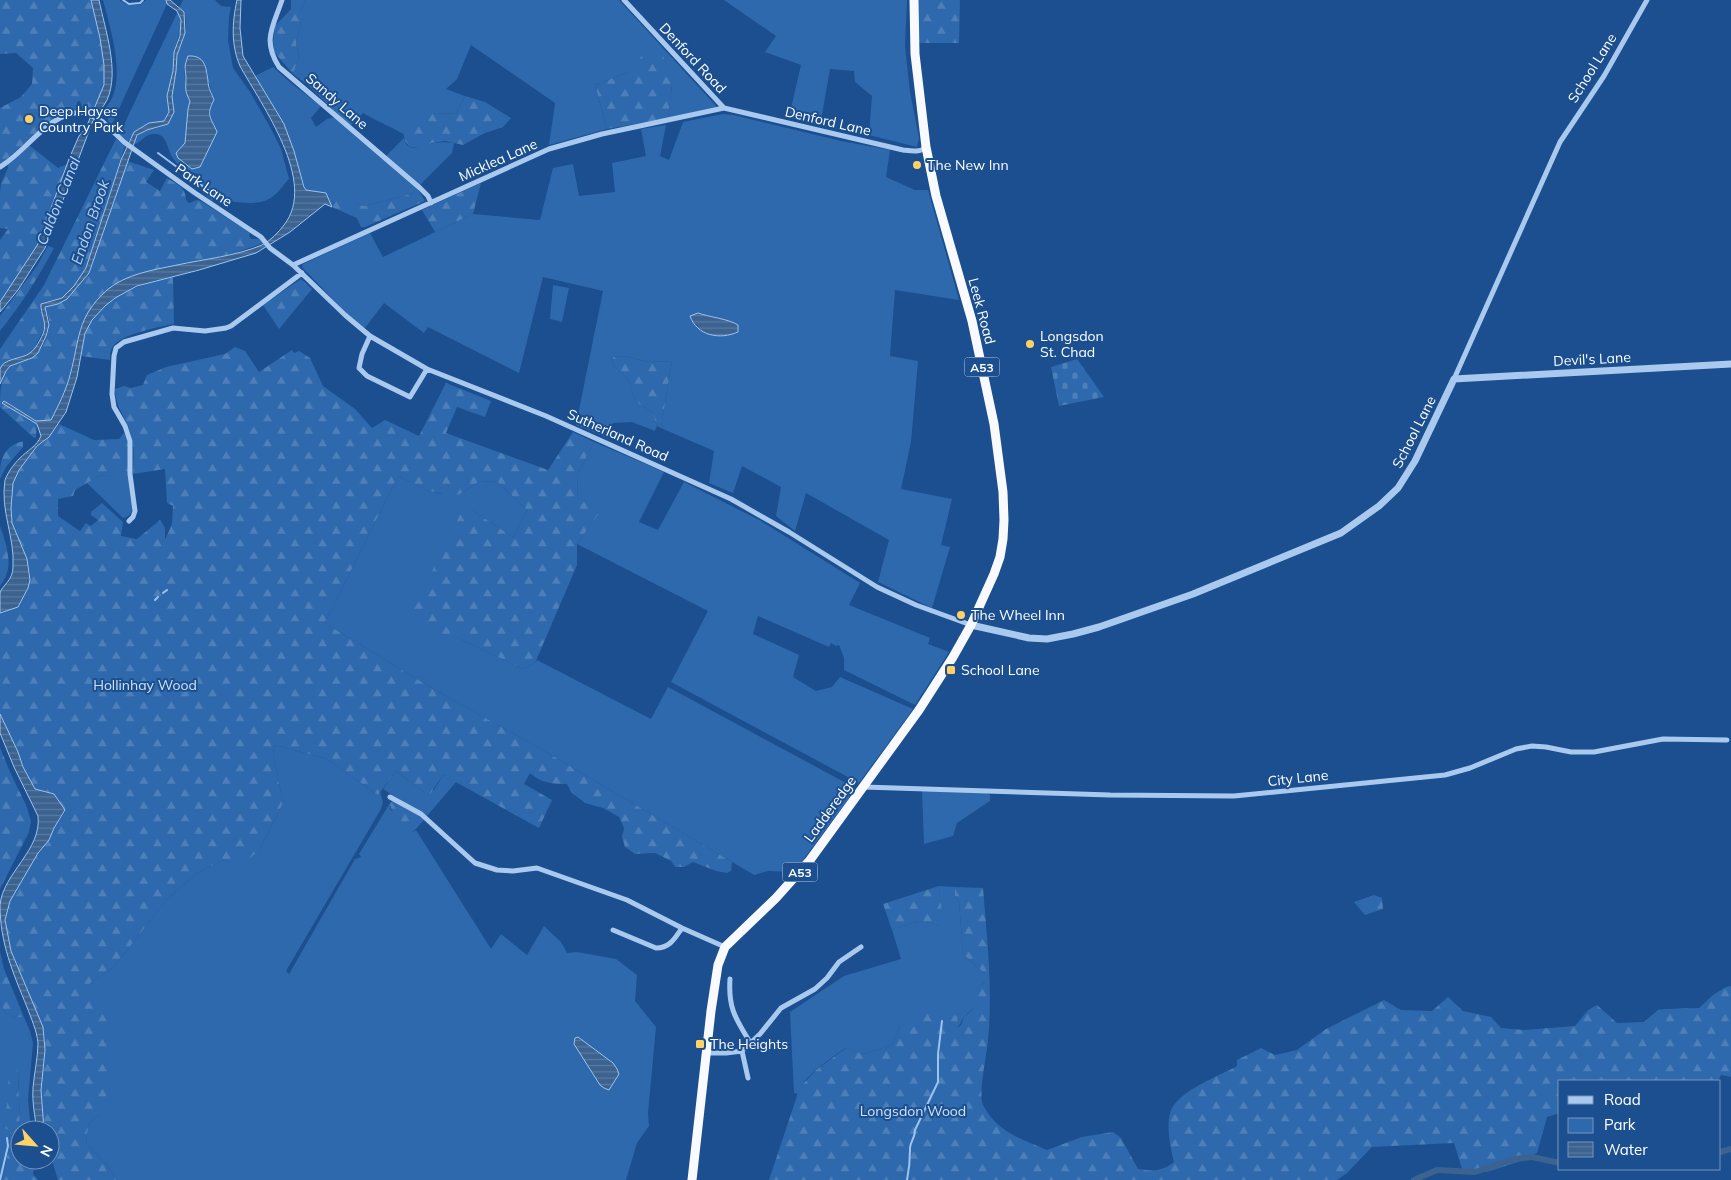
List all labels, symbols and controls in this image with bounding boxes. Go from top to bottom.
street label: Denford Road [656,19,730,97]
street label: School Lane [1564,30,1620,106]
street label: Sandy Lane [302,69,372,133]
place label: Deep Hayes Country Park [39,102,124,136]
street label: Denford Lane [783,102,873,140]
marker: Deep Hayes Country Park [23,113,35,125]
street label: Micklea Lane [456,135,540,185]
water label: Caldon Canal [32,154,84,248]
place label: The New Inn [927,156,1009,174]
street label: Park Lane [172,159,236,211]
marker: The New Inn [911,159,923,171]
water label: Endon Brook [67,176,114,267]
street label: Leek Road [965,276,999,346]
place label: Longsdon St. Chad [1040,327,1104,361]
marker: Longsdon St. Chad [1024,338,1036,350]
street label: Devil's Lane [1553,348,1631,370]
road number: A53 [964,358,1000,377]
street label: School Lane [1388,393,1440,471]
street label: Sutherland Road [565,405,671,465]
place label: The Wheel Inn [971,606,1065,624]
marker: The Wheel Inn [955,609,967,621]
place label: School Lane [961,661,1040,679]
marker: School Lane [945,664,957,676]
park label: Hollinhay Wood [93,676,197,694]
street label: City Lane [1267,766,1329,790]
street label: Ladderedge [800,772,860,846]
road number: A53 [782,862,818,882]
place label: The Heights [710,1035,788,1053]
marker: The Heights [694,1038,706,1050]
legend [1558,1080,1721,1170]
text: Road [1604,1090,1641,1109]
park label: Longsdon Wood [860,1102,966,1120]
text: Park [1604,1115,1636,1134]
north arrow [10,1120,60,1170]
text: Water [1604,1140,1648,1159]
text: N [36,1142,57,1160]

